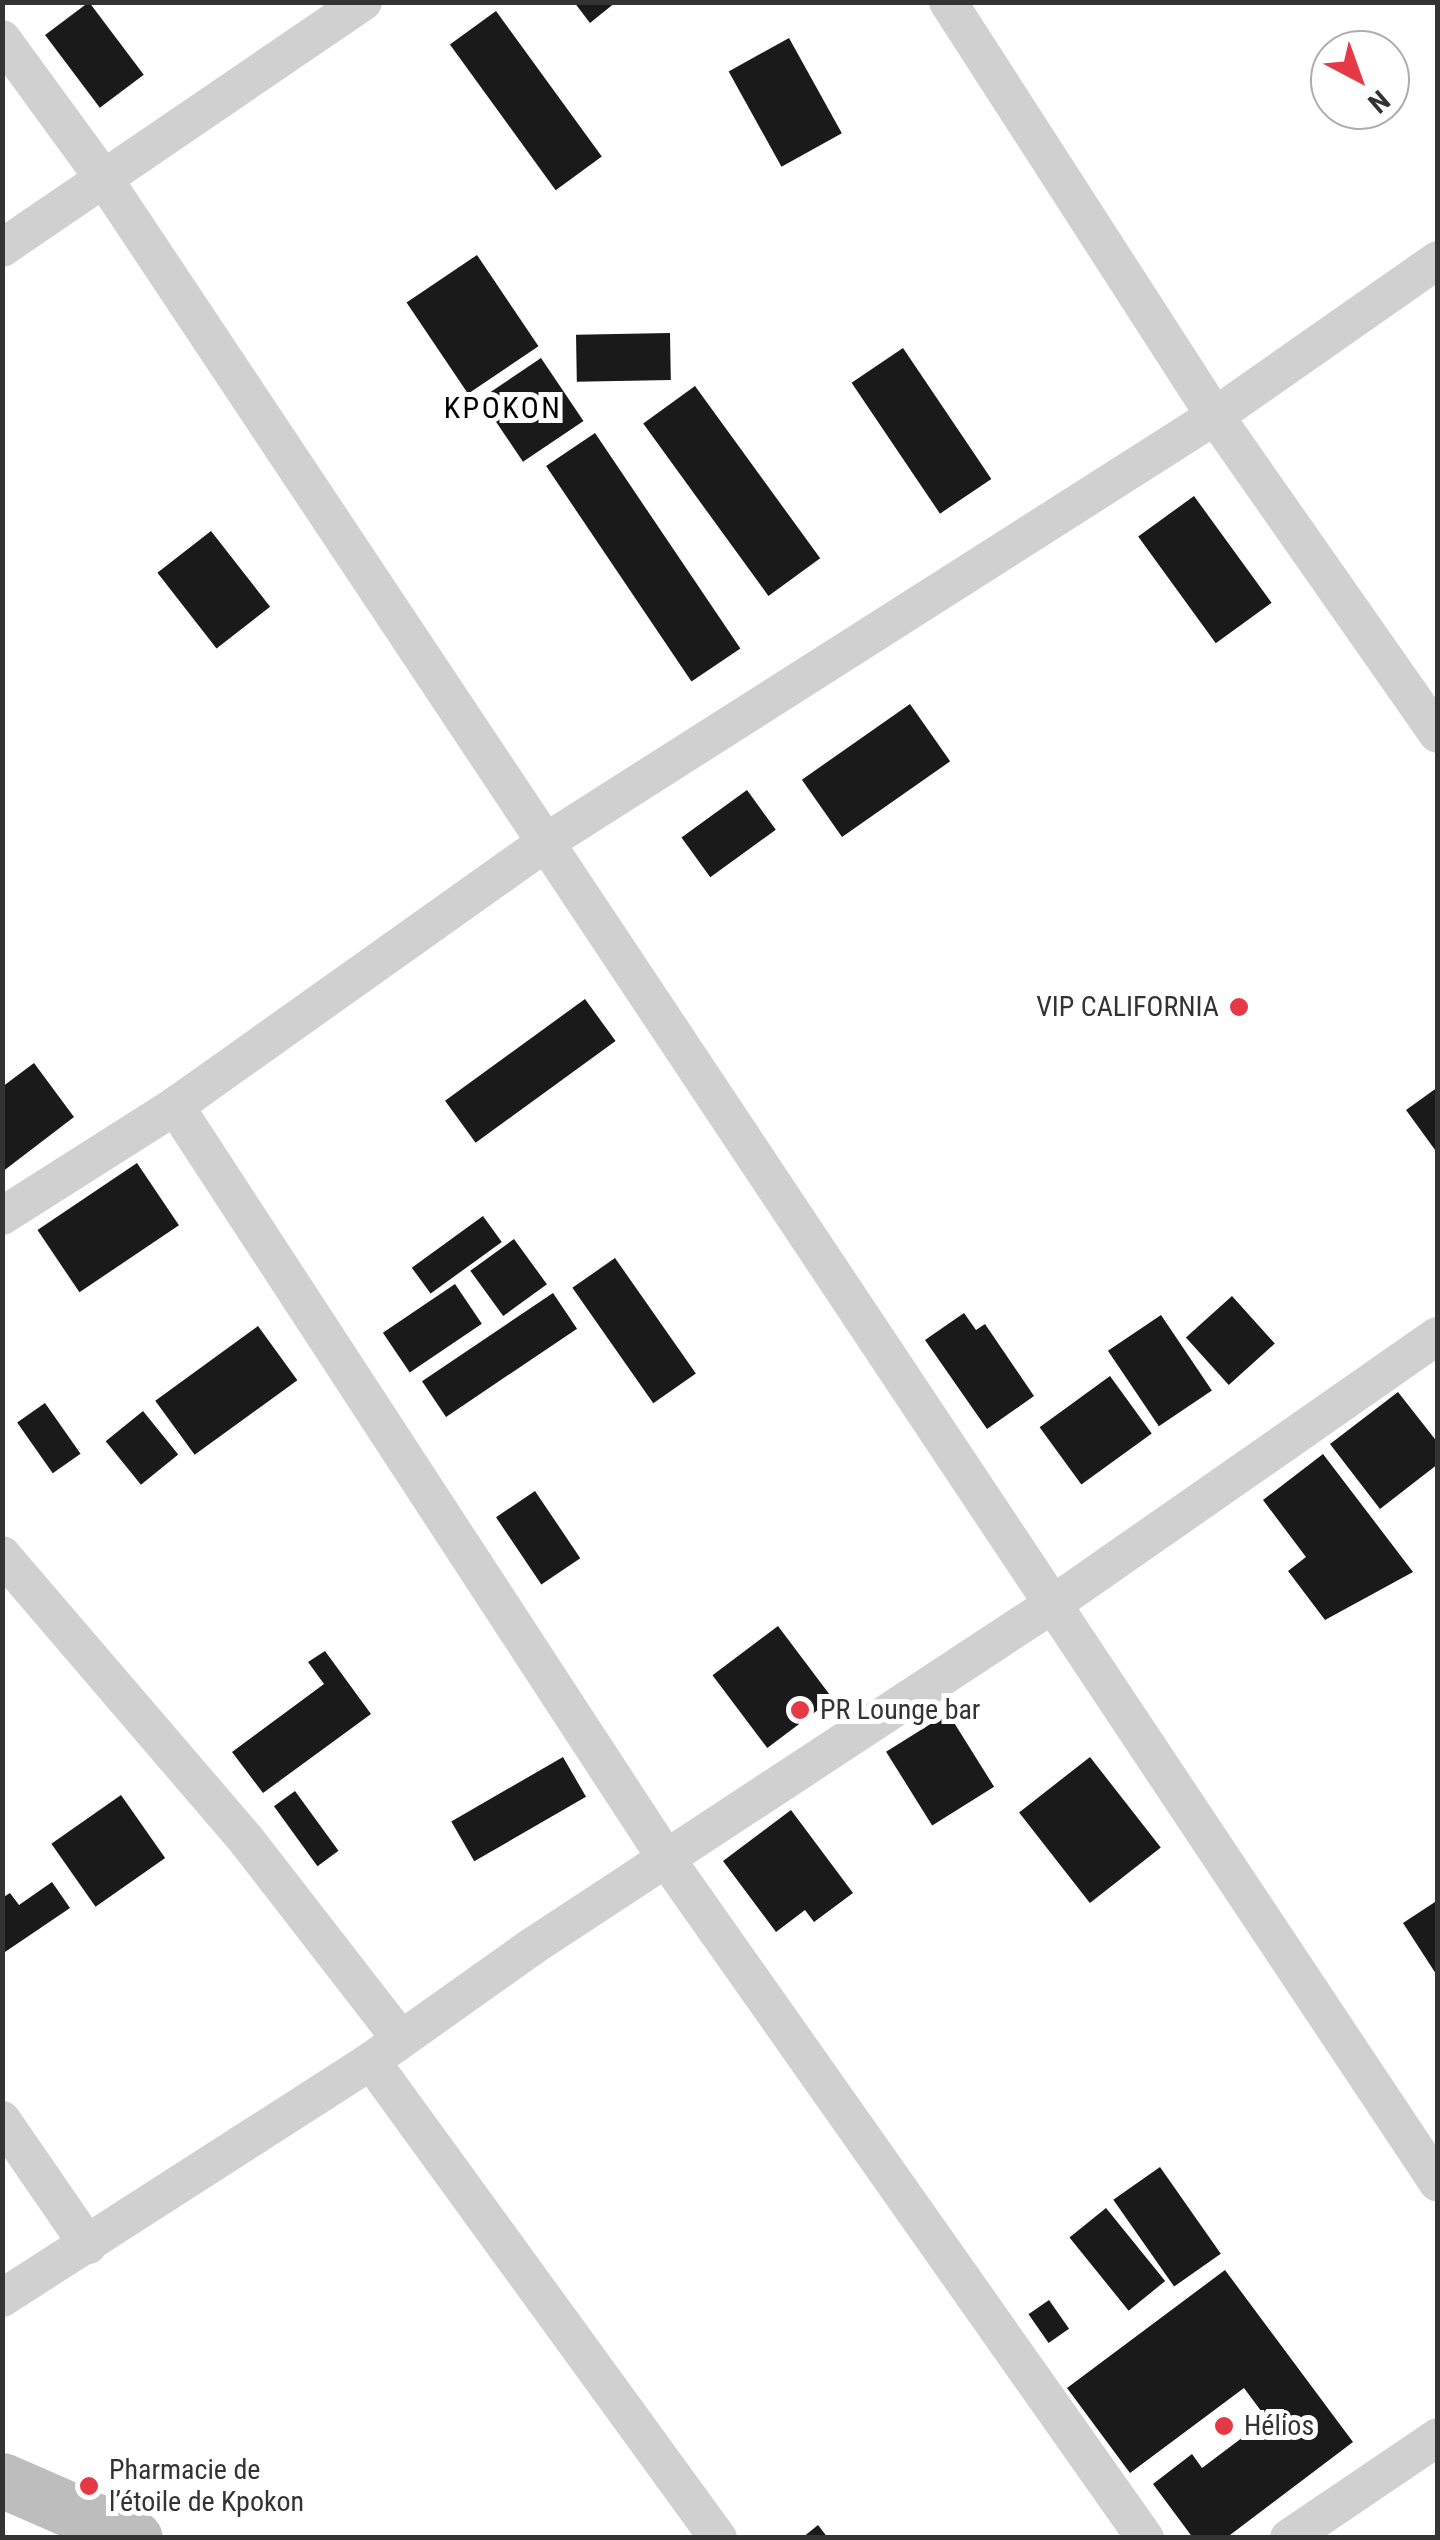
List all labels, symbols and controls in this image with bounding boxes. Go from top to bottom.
north arrow [1310,30,1410,130]
text: N [1361,83,1396,120]
district label: KPOKON [444,390,562,426]
place label: VIP CALIFORNIA [1036,990,1219,1024]
marker: VIP CALIFORNIA [1228,996,1250,1018]
place label: PR Lounge bar [820,1693,980,1727]
marker: PR Lounge bar [789,1699,811,1721]
place label: Hélios [1244,2409,1314,2443]
marker: Hélios [1213,2415,1235,2437]
place label: Pharmacie de l’étoile de Kpokon [109,2453,304,2519]
marker: Pharmacie de l’étoile de Kpokon [78,2475,100,2497]

